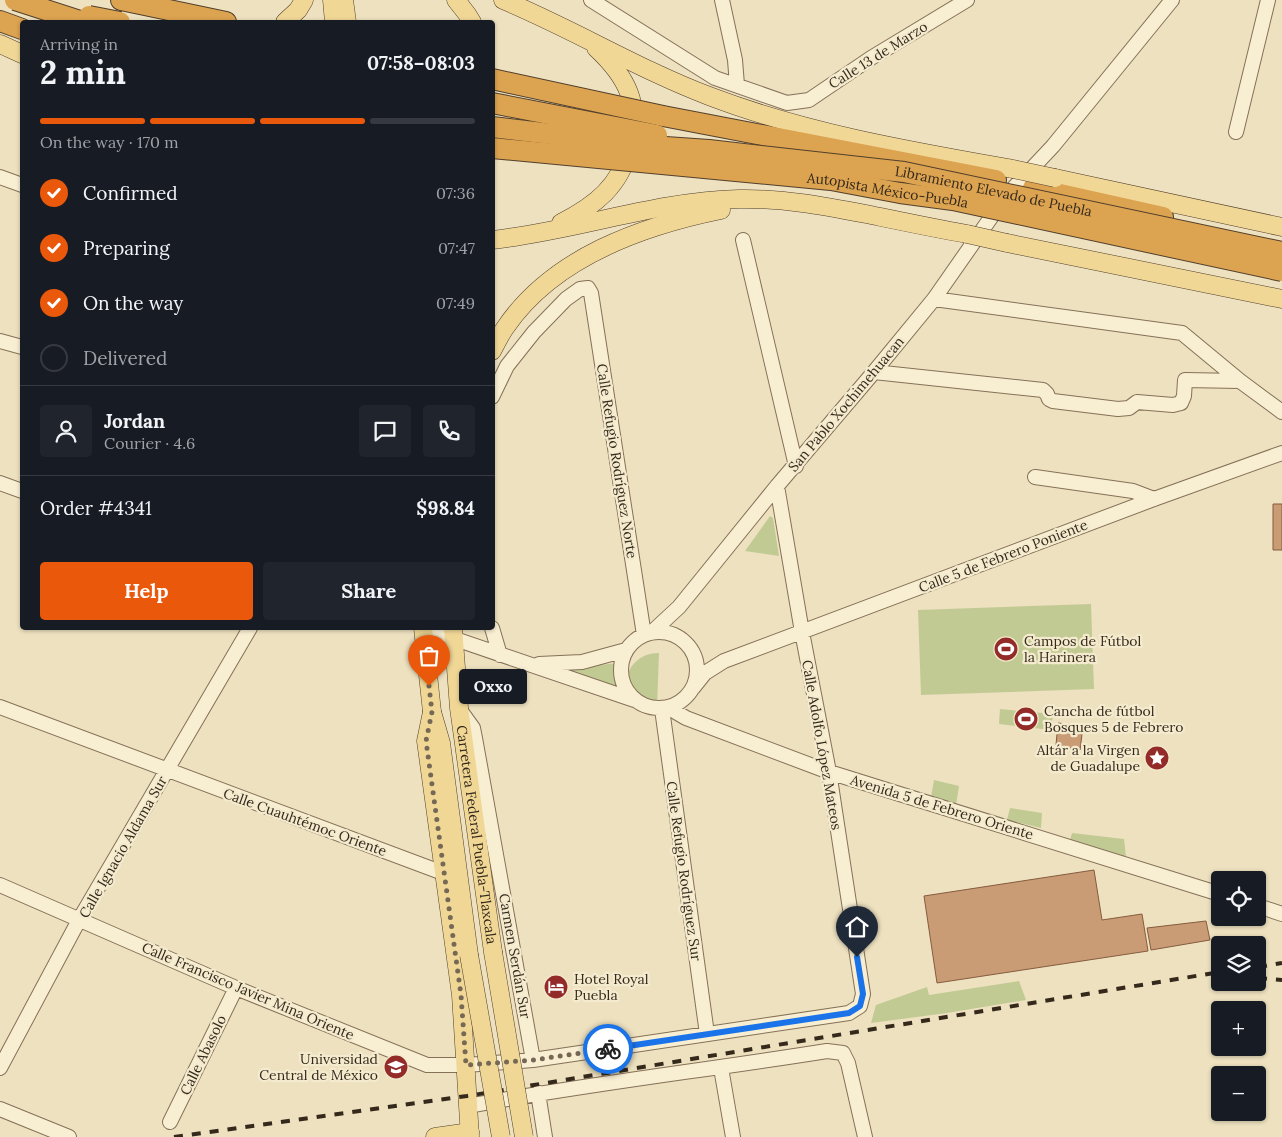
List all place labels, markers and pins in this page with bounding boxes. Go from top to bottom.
place label: Campos de Fútbol la Harinera [1024,632,1142,666]
pin [408,635,450,686]
sports icon: Campos de Fútbol la Harinera [993,636,1019,662]
callout: Oxxo [459,668,526,704]
place label: Cancha de fútbol Bosques 5 de Febrero [1044,702,1183,736]
sports icon: Cancha de fútbol Bosques 5 de Febrero [1013,706,1039,732]
place label: Altár a la Virgen de Guadalupe [1036,741,1140,775]
place icon: Altár a la Virgen de Guadalupe [1144,745,1170,771]
pin [836,906,878,957]
place label: Hotel Royal Puebla [574,970,649,1004]
hotel icon: Hotel Royal Puebla [543,974,569,1000]
place label: Universidad Central de México [259,1050,378,1084]
school or university icon: Universidad Central de México [383,1054,409,1080]

